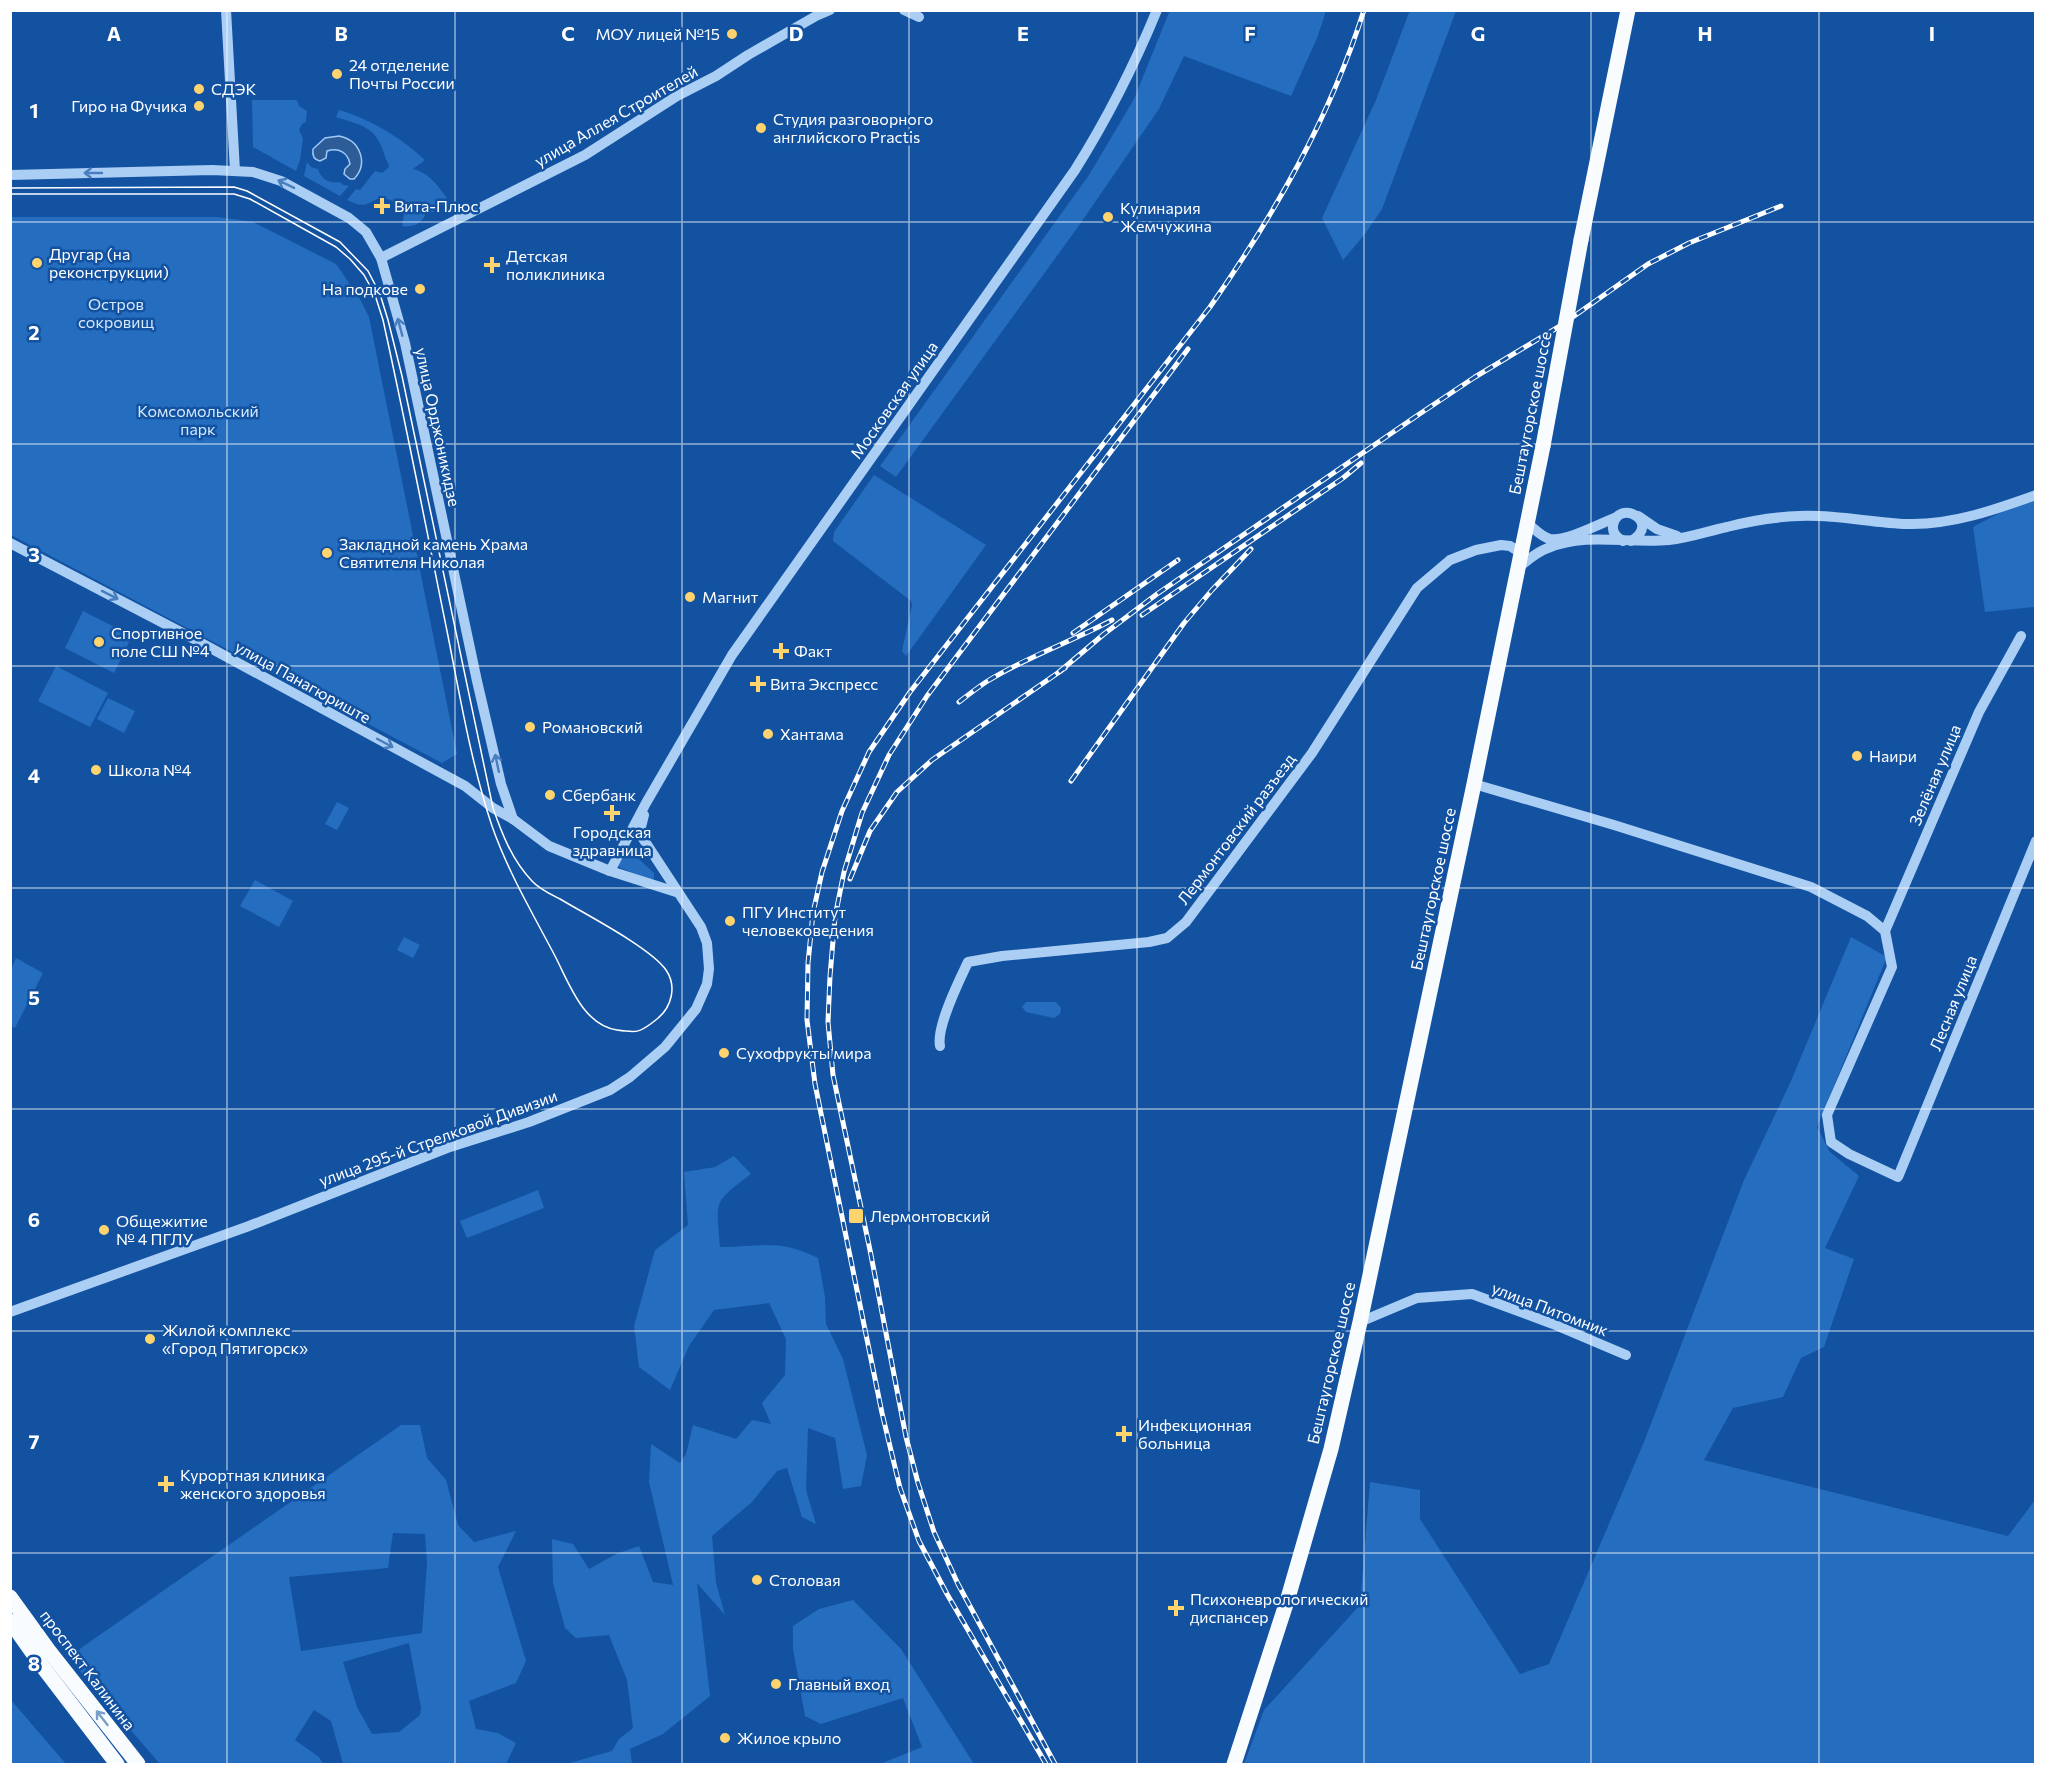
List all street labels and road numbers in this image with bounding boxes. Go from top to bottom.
street label: улица Аллея Строителей [531,61,701,170]
street label: Бештаугорское шоссе [1504,330,1555,496]
street label: Московская улица [846,337,941,462]
street label: улица Орджоникидзе [412,346,465,508]
street label: улица Панагюриште [232,636,374,727]
street label: Зелёная улица [1905,721,1964,828]
street label: Лермонтовский разъезд [1173,749,1299,908]
street label: Бештаугорское шоссе [1406,806,1459,972]
street label: Лесная улица [1925,952,1980,1053]
street label: улица 295-й Стрелковой Дивизии [316,1085,560,1190]
street label: улица Питомник [1489,1278,1611,1340]
street label: Бештаугорское шоссе [1303,1280,1358,1446]
street label: проспект Калинина [37,1606,140,1734]

